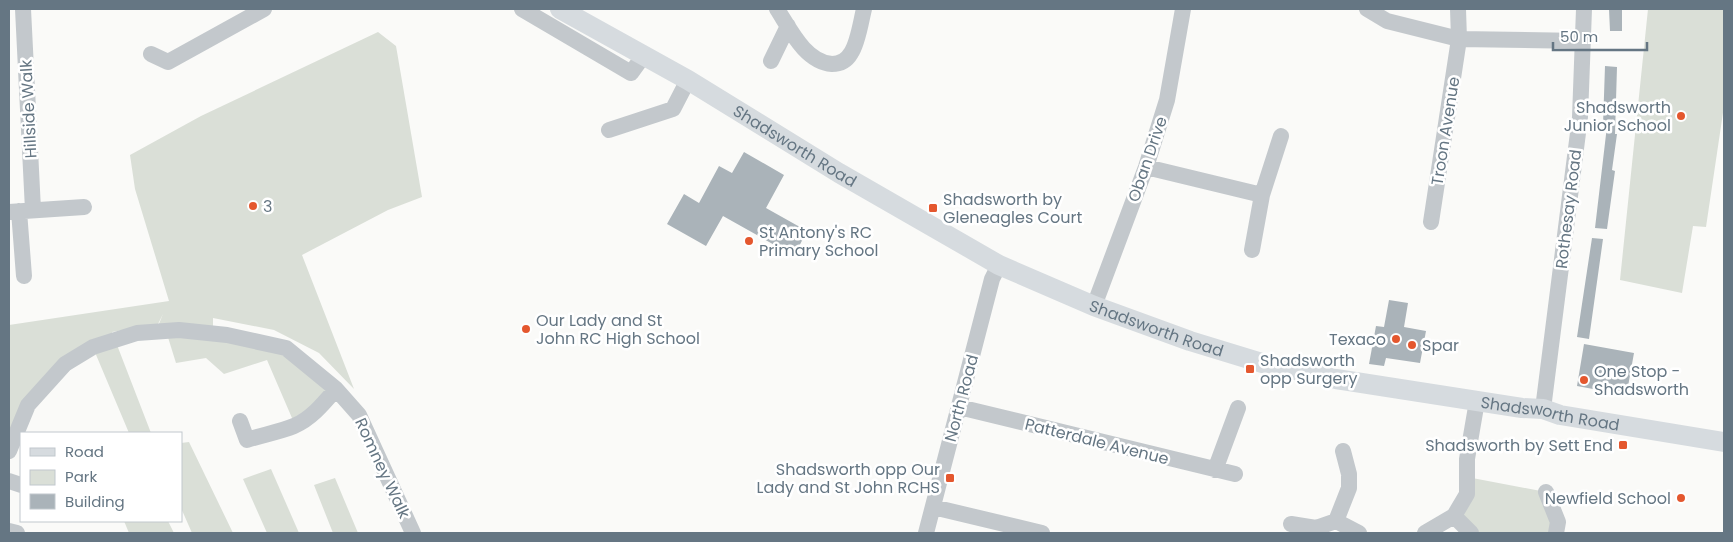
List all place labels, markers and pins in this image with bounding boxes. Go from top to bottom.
place label: Shadsworth Junior School [1564,96,1671,137]
marker: Shadsworth Junior School [1675,110,1687,122]
place label: Shadsworth by Gleneagles Court [943,188,1082,229]
place label: 3 [263,195,272,218]
marker: 3 [247,200,259,212]
marker: Shadsworth by Gleneagles Court [927,202,939,214]
place label: St Antony's RC Primary School [759,221,878,262]
marker: St Antony's RC Primary School [743,235,755,247]
place label: Our Lady and St John RC High School [536,309,700,350]
marker: Our Lady and St John RC High School [520,323,532,335]
place label: Texaco [1329,328,1386,351]
marker: Texaco [1390,333,1402,345]
place label: Spar [1422,334,1459,357]
marker: Spar [1406,339,1418,351]
place label: Shadsworth opp Surgery [1260,349,1357,390]
place label: One Stop - Shadsworth [1594,360,1689,401]
marker: Shadsworth opp Surgery [1244,363,1256,375]
marker: One Stop - Shadsworth [1578,374,1590,386]
place label: Shadsworth by Sett End [1425,434,1613,457]
marker: Shadsworth by Sett End [1617,439,1629,451]
place label: Shadsworth opp Our Lady and St John RCHS [757,458,940,499]
marker: Shadsworth opp Our Lady and St John RCHS [944,472,956,484]
place label: Newfield School [1545,487,1671,510]
marker: Newfield School [1675,492,1687,504]

